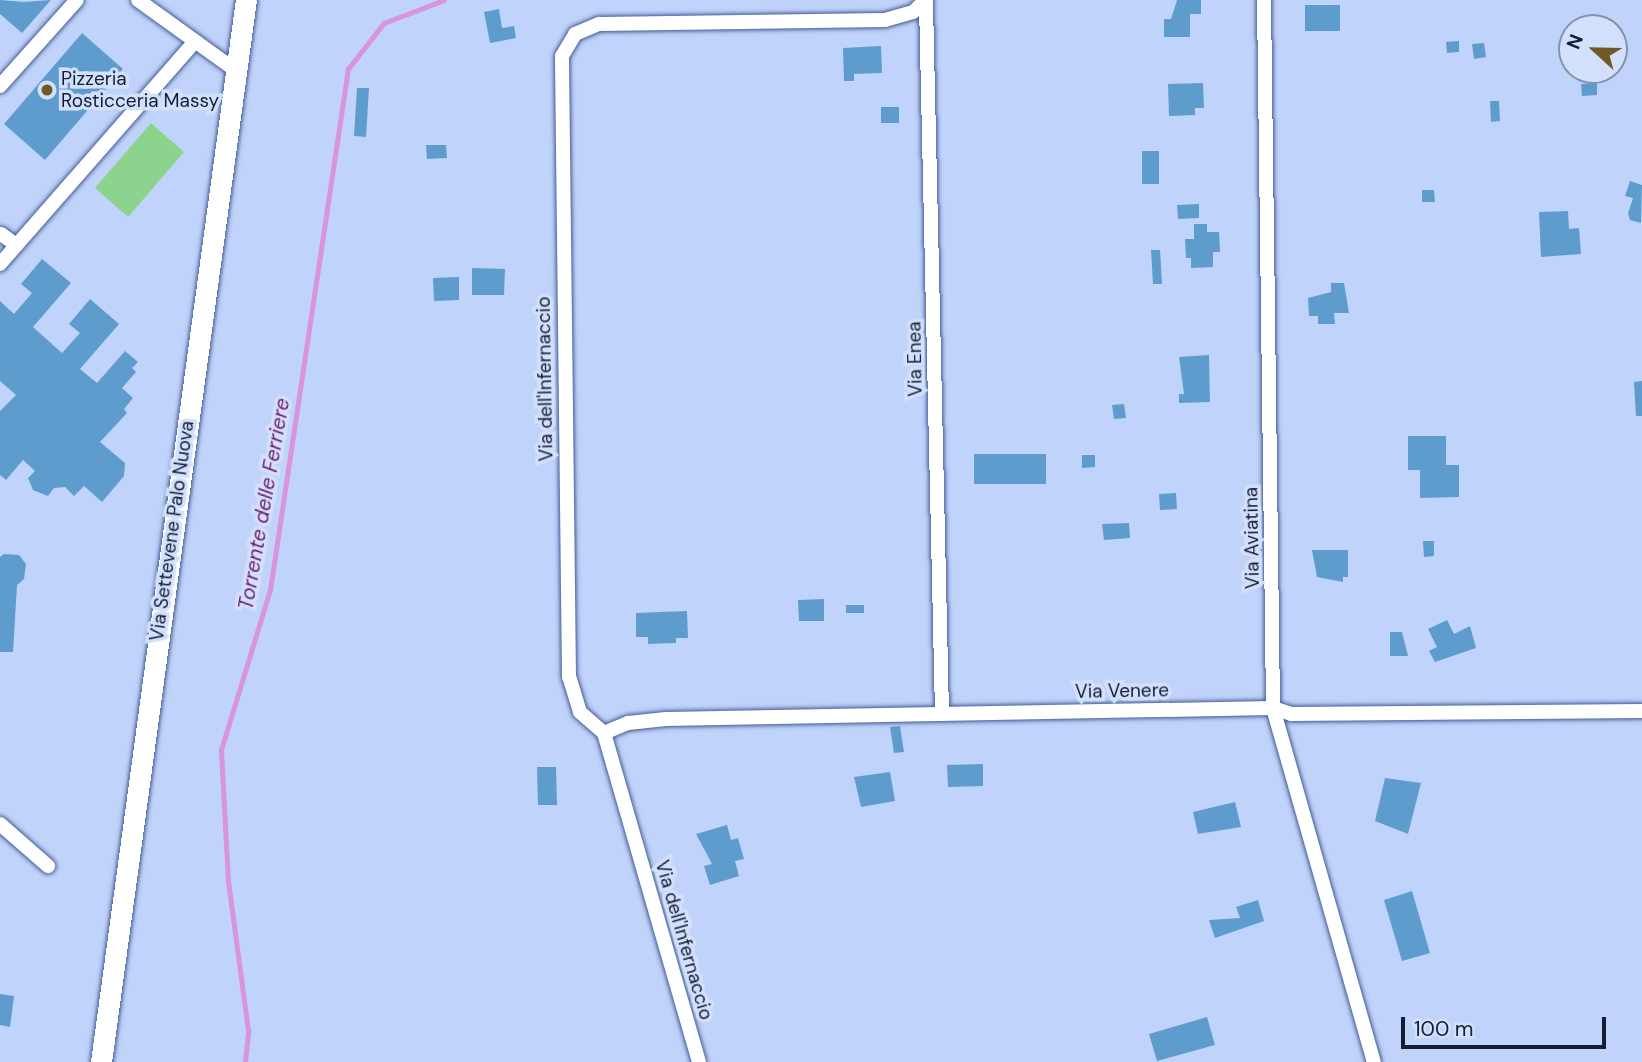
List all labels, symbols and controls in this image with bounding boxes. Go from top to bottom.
north arrow [1558,14,1628,84]
text: N [1561,31,1589,53]
place label: Pizzeria Rosticceria Massy [61,68,219,112]
marker: Pizzeria Rosticceria Massy [39,82,55,98]
street label: Via dell'Infernaccio [532,296,558,462]
street label: Via Enea [903,321,927,397]
water label: Torrente delle Ferriere [233,396,295,612]
street label: Via Settevene Palo Nuova [145,419,199,643]
street label: Via Aviatina [1240,487,1264,589]
street label: Via Venere [1075,679,1169,703]
street label: Via dell'Infernaccio [650,858,718,1022]
scale bar [1404,1002,1609,1046]
text: 100 m [1414,1015,1474,1043]

